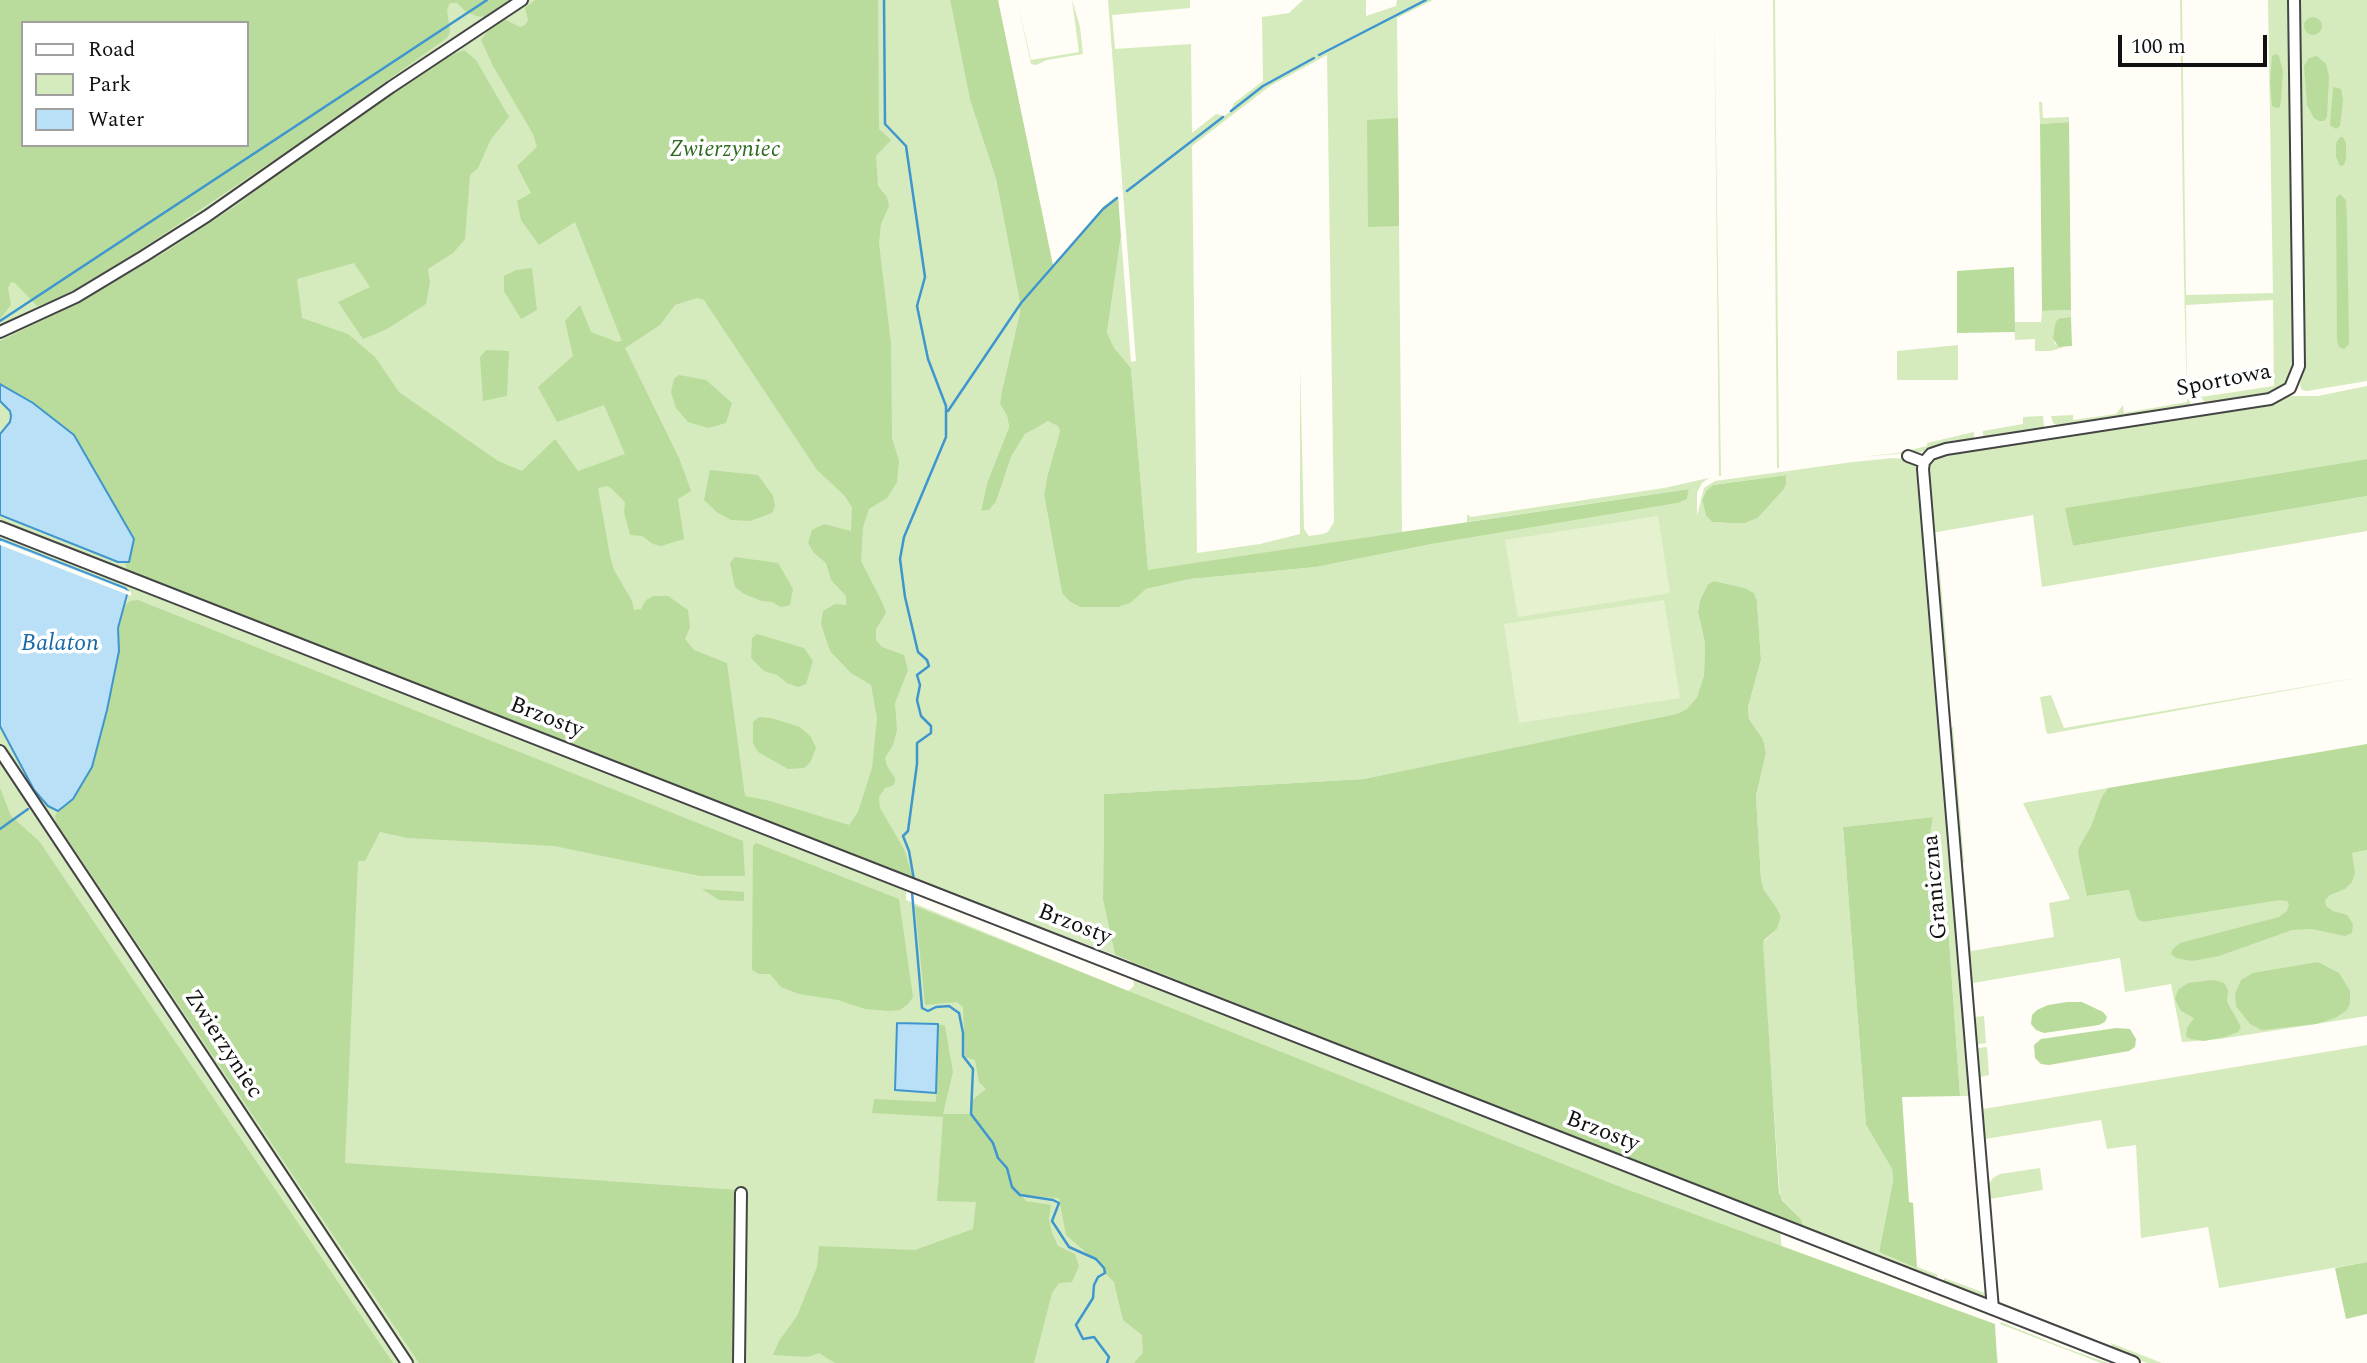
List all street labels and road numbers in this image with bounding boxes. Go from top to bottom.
street label: Sportowa [2174,359,2274,405]
street label: Brzosty [505,692,587,746]
street label: Graniczna [1919,833,1955,941]
street label: Brzosty [1033,899,1115,953]
street label: Zwierzyniec [177,986,267,1104]
street label: Brzosty [1561,1106,1643,1160]

